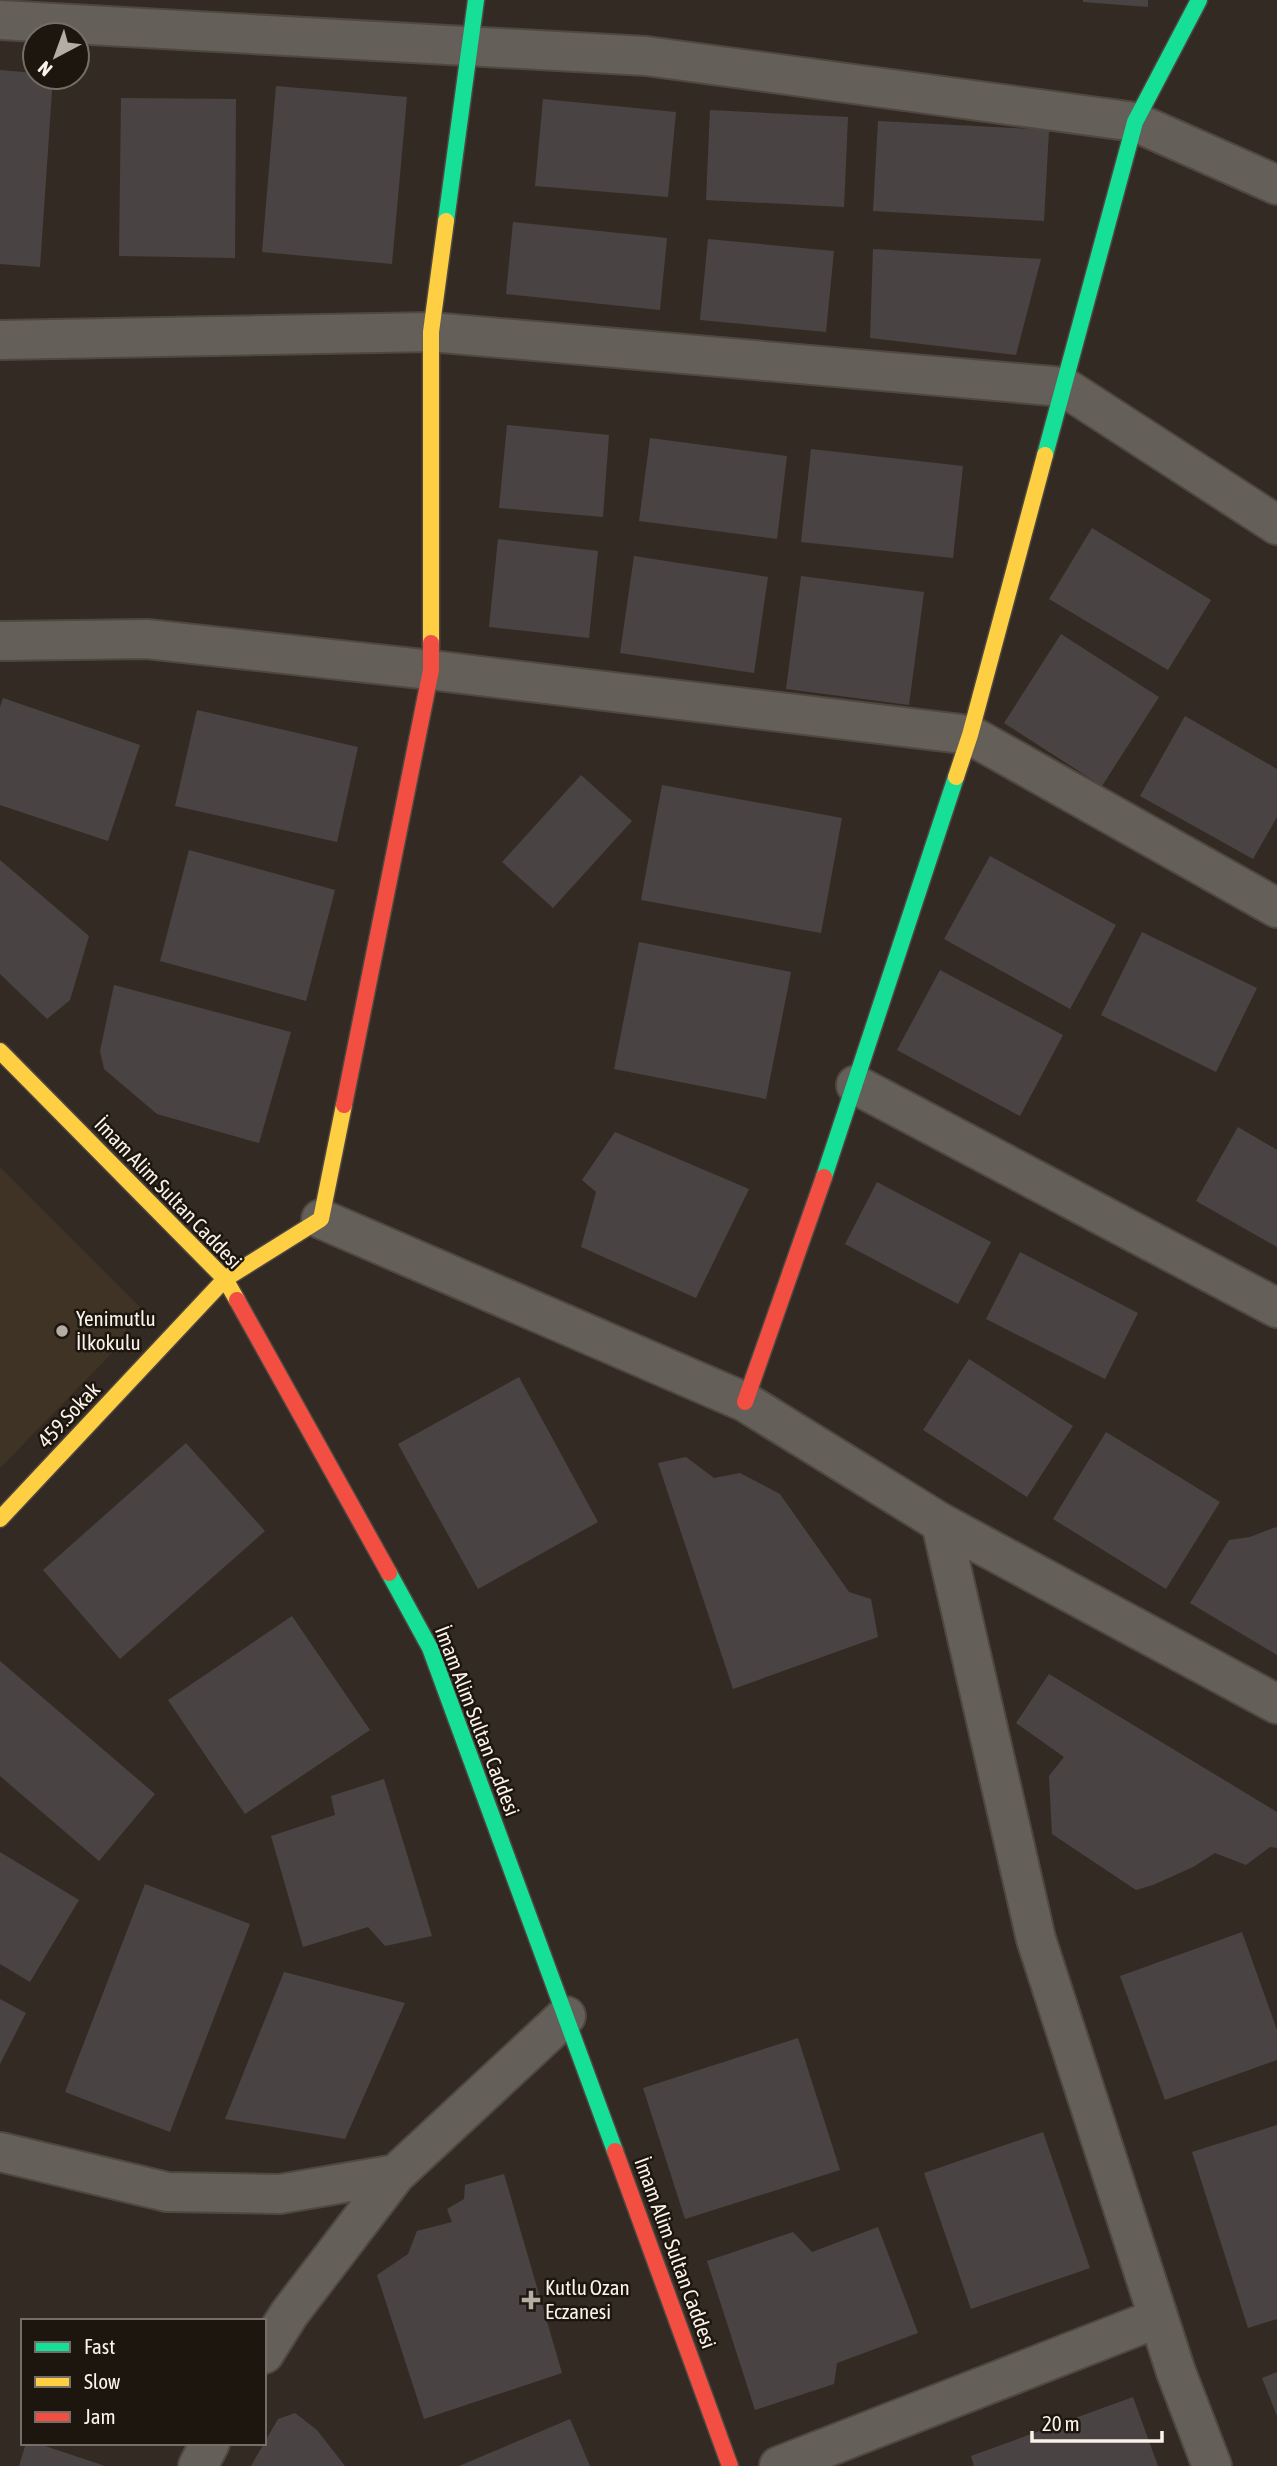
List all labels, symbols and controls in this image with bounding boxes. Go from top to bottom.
north arrow [21,21,91,91]
text: N [33,57,56,81]
street label: İmam Alim Sultan Caddesi [90,1112,247,1273]
place label: Yenimutlu İlkokulu [76,1306,156,1354]
marker: Yenimutlu İlkokulu [54,1323,70,1339]
street label: 459.Sokak [32,1377,104,1452]
street label: İmam Alim Sultan Caddesi [431,1622,525,1819]
street label: İmam Alim Sultan Caddesi [630,2154,722,2351]
place label: Kutlu Ozan Eczanesi [545,2275,630,2323]
marker: Kutlu Ozan Eczanesi [523,2292,539,2308]
legend [21,2319,266,2445]
text: Fast [84,2334,115,2358]
text: Slow [84,2369,121,2393]
scale bar [1032,2400,1162,2444]
text: Jam [84,2404,116,2428]
text: 20 m [1042,2411,1080,2435]

